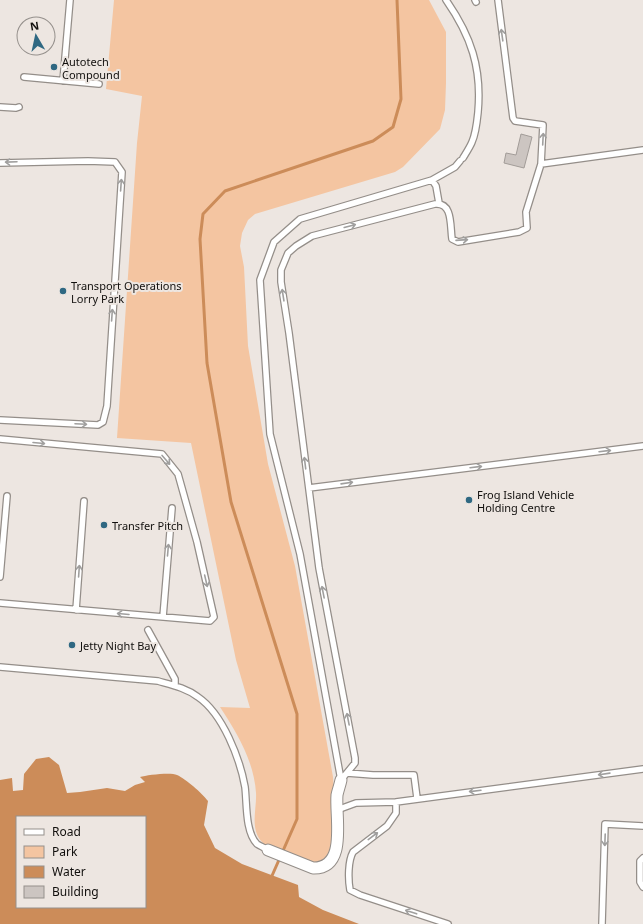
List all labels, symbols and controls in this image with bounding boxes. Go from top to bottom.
north arrow [16,16,56,56]
text: N [29,18,40,34]
one-way arrow [498,29,506,42]
place label: Autotech Compound [62,54,120,82]
marker: Autotech Compound [49,62,59,72]
one-way arrow [539,133,546,146]
one-way arrow [5,159,18,166]
one-way arrow [117,179,124,192]
one-way arrow [343,222,356,229]
one-way arrow [455,237,468,244]
place label: Transport Operations Lorry Park [71,278,182,306]
marker: Transport Operations Lorry Park [58,286,68,296]
one-way arrow [279,289,287,302]
one-way arrow [109,309,116,322]
one-way arrow [74,420,87,428]
one-way arrow [32,439,45,446]
one-way arrow [598,447,611,455]
one-way arrow [161,454,170,465]
one-way arrow [302,457,309,470]
one-way arrow [469,463,482,470]
one-way arrow [340,479,353,487]
place label: Frog Island Vehicle Holding Centre [477,487,574,515]
marker: Frog Island Vehicle Holding Centre [464,495,474,505]
place label: Transfer Pitch [112,518,183,533]
marker: Transfer Pitch [99,520,109,530]
one-way arrow [165,544,172,557]
one-way arrow [75,565,82,578]
one-way arrow [202,575,210,588]
one-way arrow [319,586,327,599]
one-way arrow [117,610,130,617]
place label: Jetty Night Bay [79,638,157,653]
marker: Jetty Night Bay [67,640,77,650]
one-way arrow [344,713,352,726]
one-way arrow [598,770,611,778]
one-way arrow [469,787,482,795]
legend [16,816,146,908]
text: Road [52,823,81,840]
one-way arrow [368,832,379,840]
one-way arrow [601,833,608,846]
text: Park [52,843,78,860]
text: Water [52,863,86,880]
text: Building [52,883,99,900]
one-way arrow [405,908,418,915]

